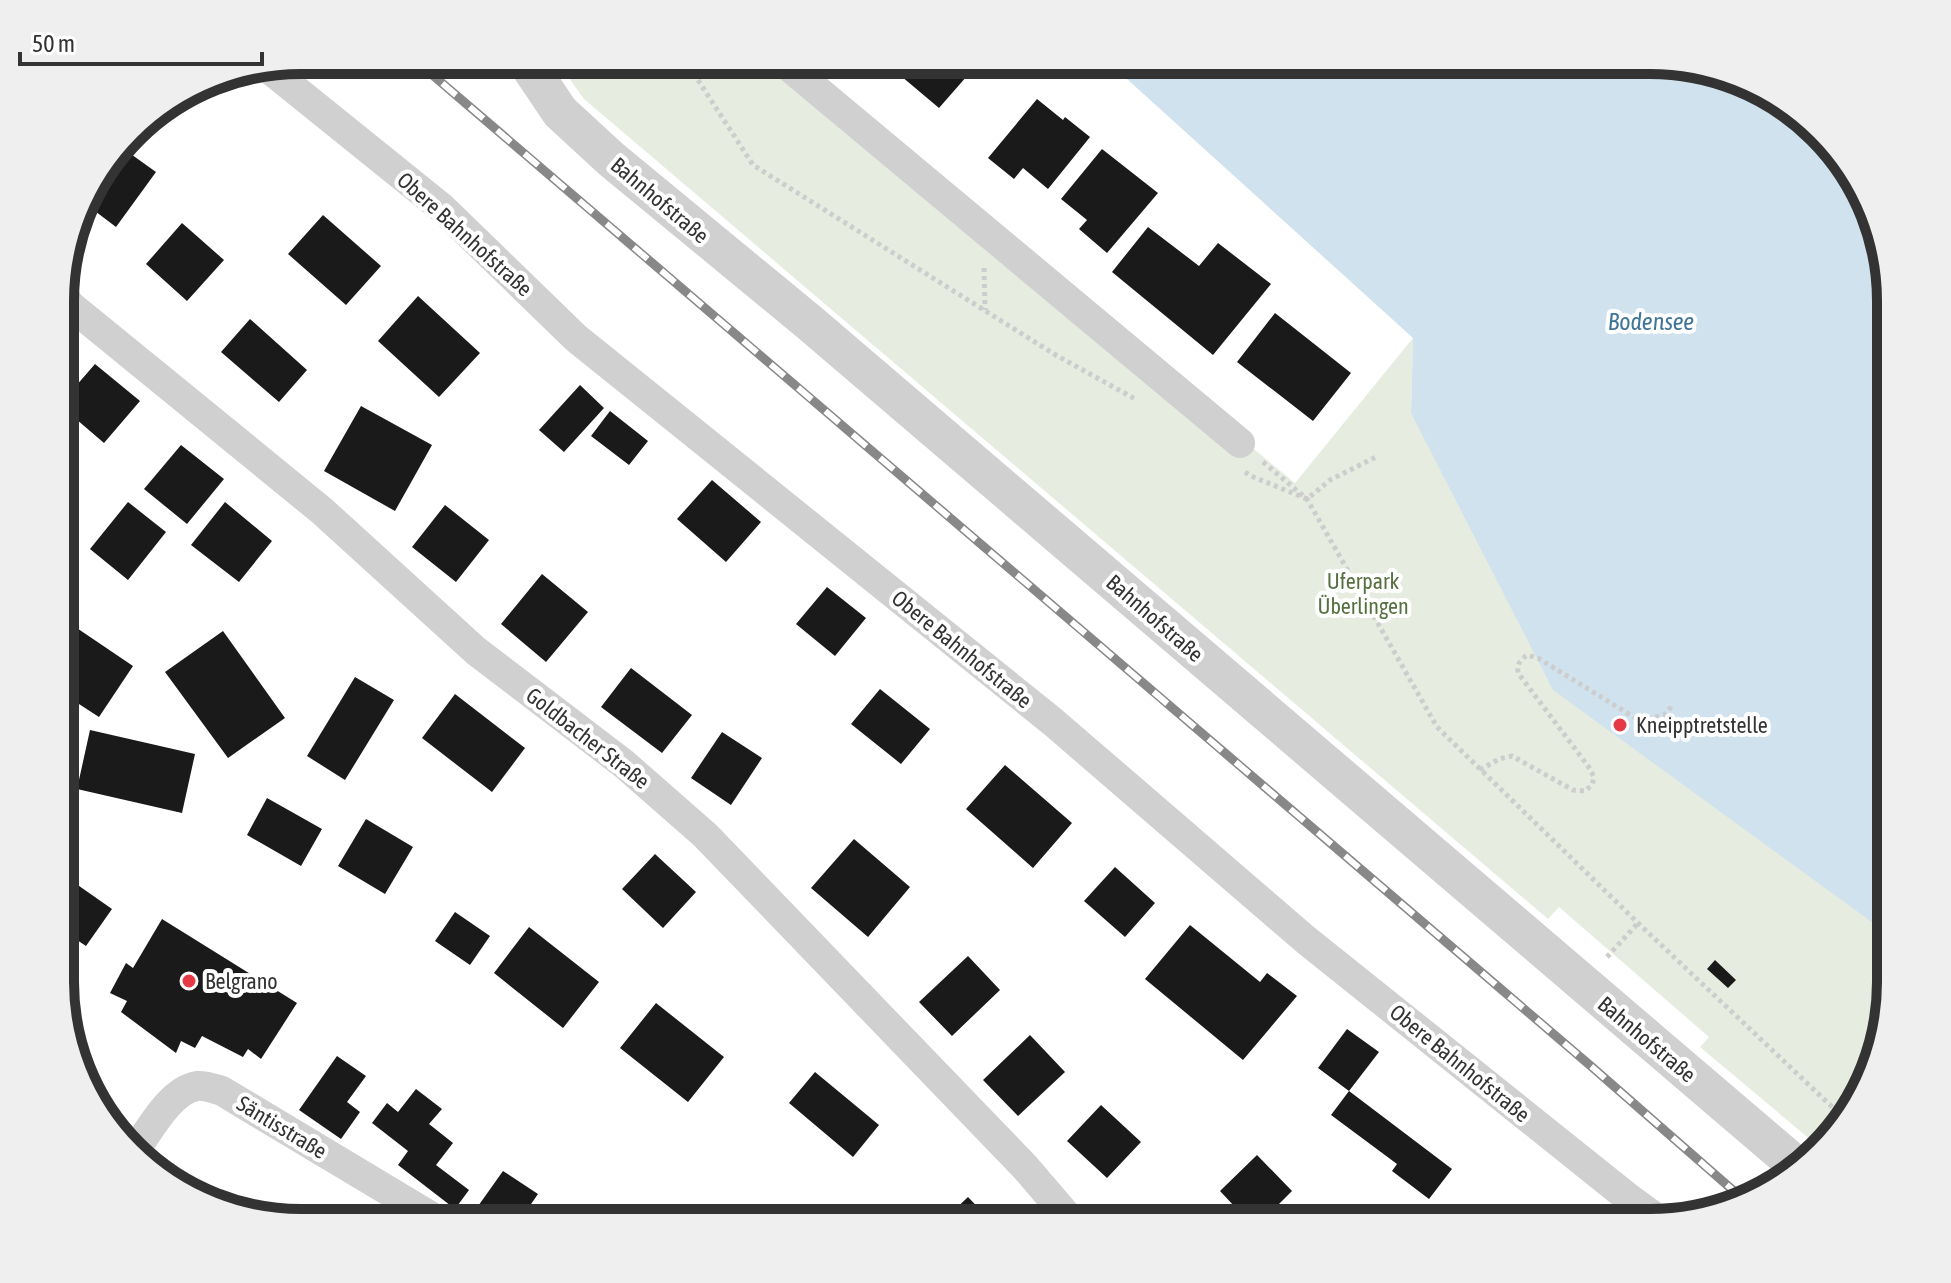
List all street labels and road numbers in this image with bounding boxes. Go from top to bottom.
street label: Bahnhofstraße [606,152,714,248]
street label: Obere Bahnhofstraße [392,167,538,301]
street label: Bahnhofstraße [1101,569,1209,667]
street label: Obere Bahnhofstraße [887,585,1037,713]
street label: Goldbacher Straße [521,682,655,794]
street label: Bahnhofstraße [1593,991,1701,1087]
street label: Obere Bahnhofstraße [1385,999,1535,1127]
street label: Säntisstraße [232,1090,332,1164]

